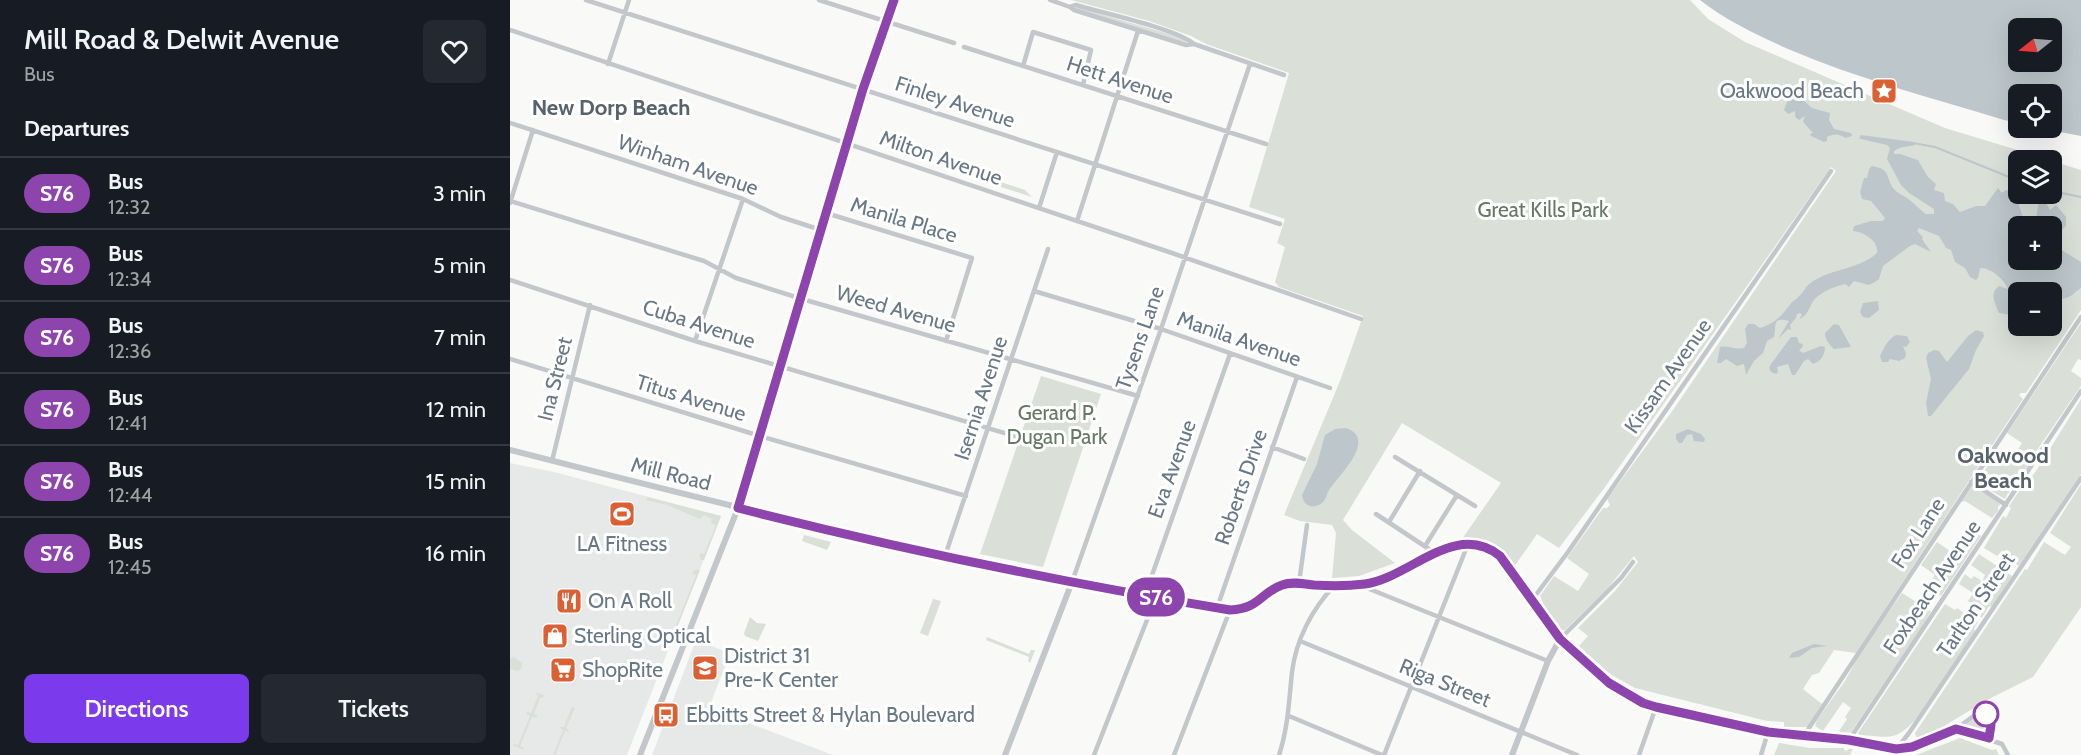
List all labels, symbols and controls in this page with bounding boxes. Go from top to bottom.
north arrow [2008,18,2062,72]
map controls [2008,18,2062,336]
button: heart [423,20,486,83]
text: Mill Road & Delwit Avenue [24,22,339,56]
street label: Hett Avenue [1064,51,1177,109]
text: Bus [24,62,55,86]
street label: Finley Avenue [892,70,1018,133]
place icon: Oakwood Beach [1869,76,1899,106]
place label: Oakwood Beach [1720,78,1864,103]
button: locate [2008,84,2062,138]
district label: New Dorp Beach [532,94,690,121]
text: Departures [24,115,129,142]
street label: Milton Avenue [877,125,1006,190]
street label: Winham Avenue [615,129,762,200]
button: layers [2008,150,2062,204]
text: Bus [108,168,143,195]
text: 3 min [433,180,486,207]
text: S76 [40,181,74,206]
street label: Manila Place [848,191,961,248]
text: 12:32 [108,195,150,219]
park label: Great Kills Park [1478,197,1609,222]
button: + [2008,216,2062,270]
text: Bus [108,240,143,267]
text: 5 min [433,252,486,279]
text: S76 [40,253,74,278]
text: 12:34 [108,267,152,291]
street label: Weed Avenue [833,279,959,338]
button: − [2008,282,2062,336]
street label: Tysens Lane [1110,283,1169,393]
street label: Cuba Avenue [640,294,759,354]
street label: Manila Avenue [1174,306,1305,372]
text: Bus [108,312,143,339]
street label: Kissam Avenue [1619,313,1716,438]
text: 7 min [434,324,486,351]
text: S76 [40,325,74,350]
street label: Isernia Avenue [949,332,1012,463]
street label: Ina Street [532,334,577,423]
text: 12:36 [108,339,151,363]
street label: Titus Avenue [633,369,749,426]
text: Bus [108,384,143,411]
text: 12 min [426,396,486,423]
text: S76 [40,397,74,422]
park label: Gerard P. Dugan Park [1007,400,1108,449]
text: 12:41 [108,411,147,435]
street label: Eva Avenue [1142,416,1201,521]
street label: Roberts Drive [1209,426,1272,548]
district label: Oakwood Beach [1957,442,2049,494]
street label: Mill Road [629,452,714,495]
text: Bus [108,456,143,483]
text: 15 min [426,468,486,495]
text: S76 [40,469,74,494]
text: 12:44 [108,483,152,507]
street label: Fox Lane [1886,493,1950,573]
sports icon: LA Fitness [607,499,637,529]
street label: Foxbeach Avenue [1878,515,1986,658]
text: Bus [108,528,143,555]
place label: LA Fitness [577,531,668,556]
text: 16 min [425,540,486,567]
text: S76 [40,541,74,566]
street label: Tarlton Street [1932,548,2020,662]
text: 12:45 [108,555,152,579]
line badge: S76 [1122,578,1190,616]
text: S76 [1139,585,1173,610]
restaurant icon: On A Roll [554,586,584,616]
place label: On A Roll [588,588,672,613]
shop icon: Sterling Optical [540,621,570,651]
place label: Sterling Optical [574,623,710,648]
place label: District 31 Pre-K Center [724,643,838,692]
school or university icon: District 31 Pre-K Center [690,653,720,683]
street label: Riga Street [1396,653,1494,712]
supermarket icon: ShopRite [548,655,578,685]
place label: ShopRite [582,657,663,682]
button: Directions [24,674,249,743]
button: Tickets [261,674,486,743]
bus stop icon: Ebbitts Street & Hylan Boulevard [651,700,681,730]
unlabelled marker [1973,701,1999,727]
place label: Ebbitts Street & Hylan Boulevard [686,702,975,727]

